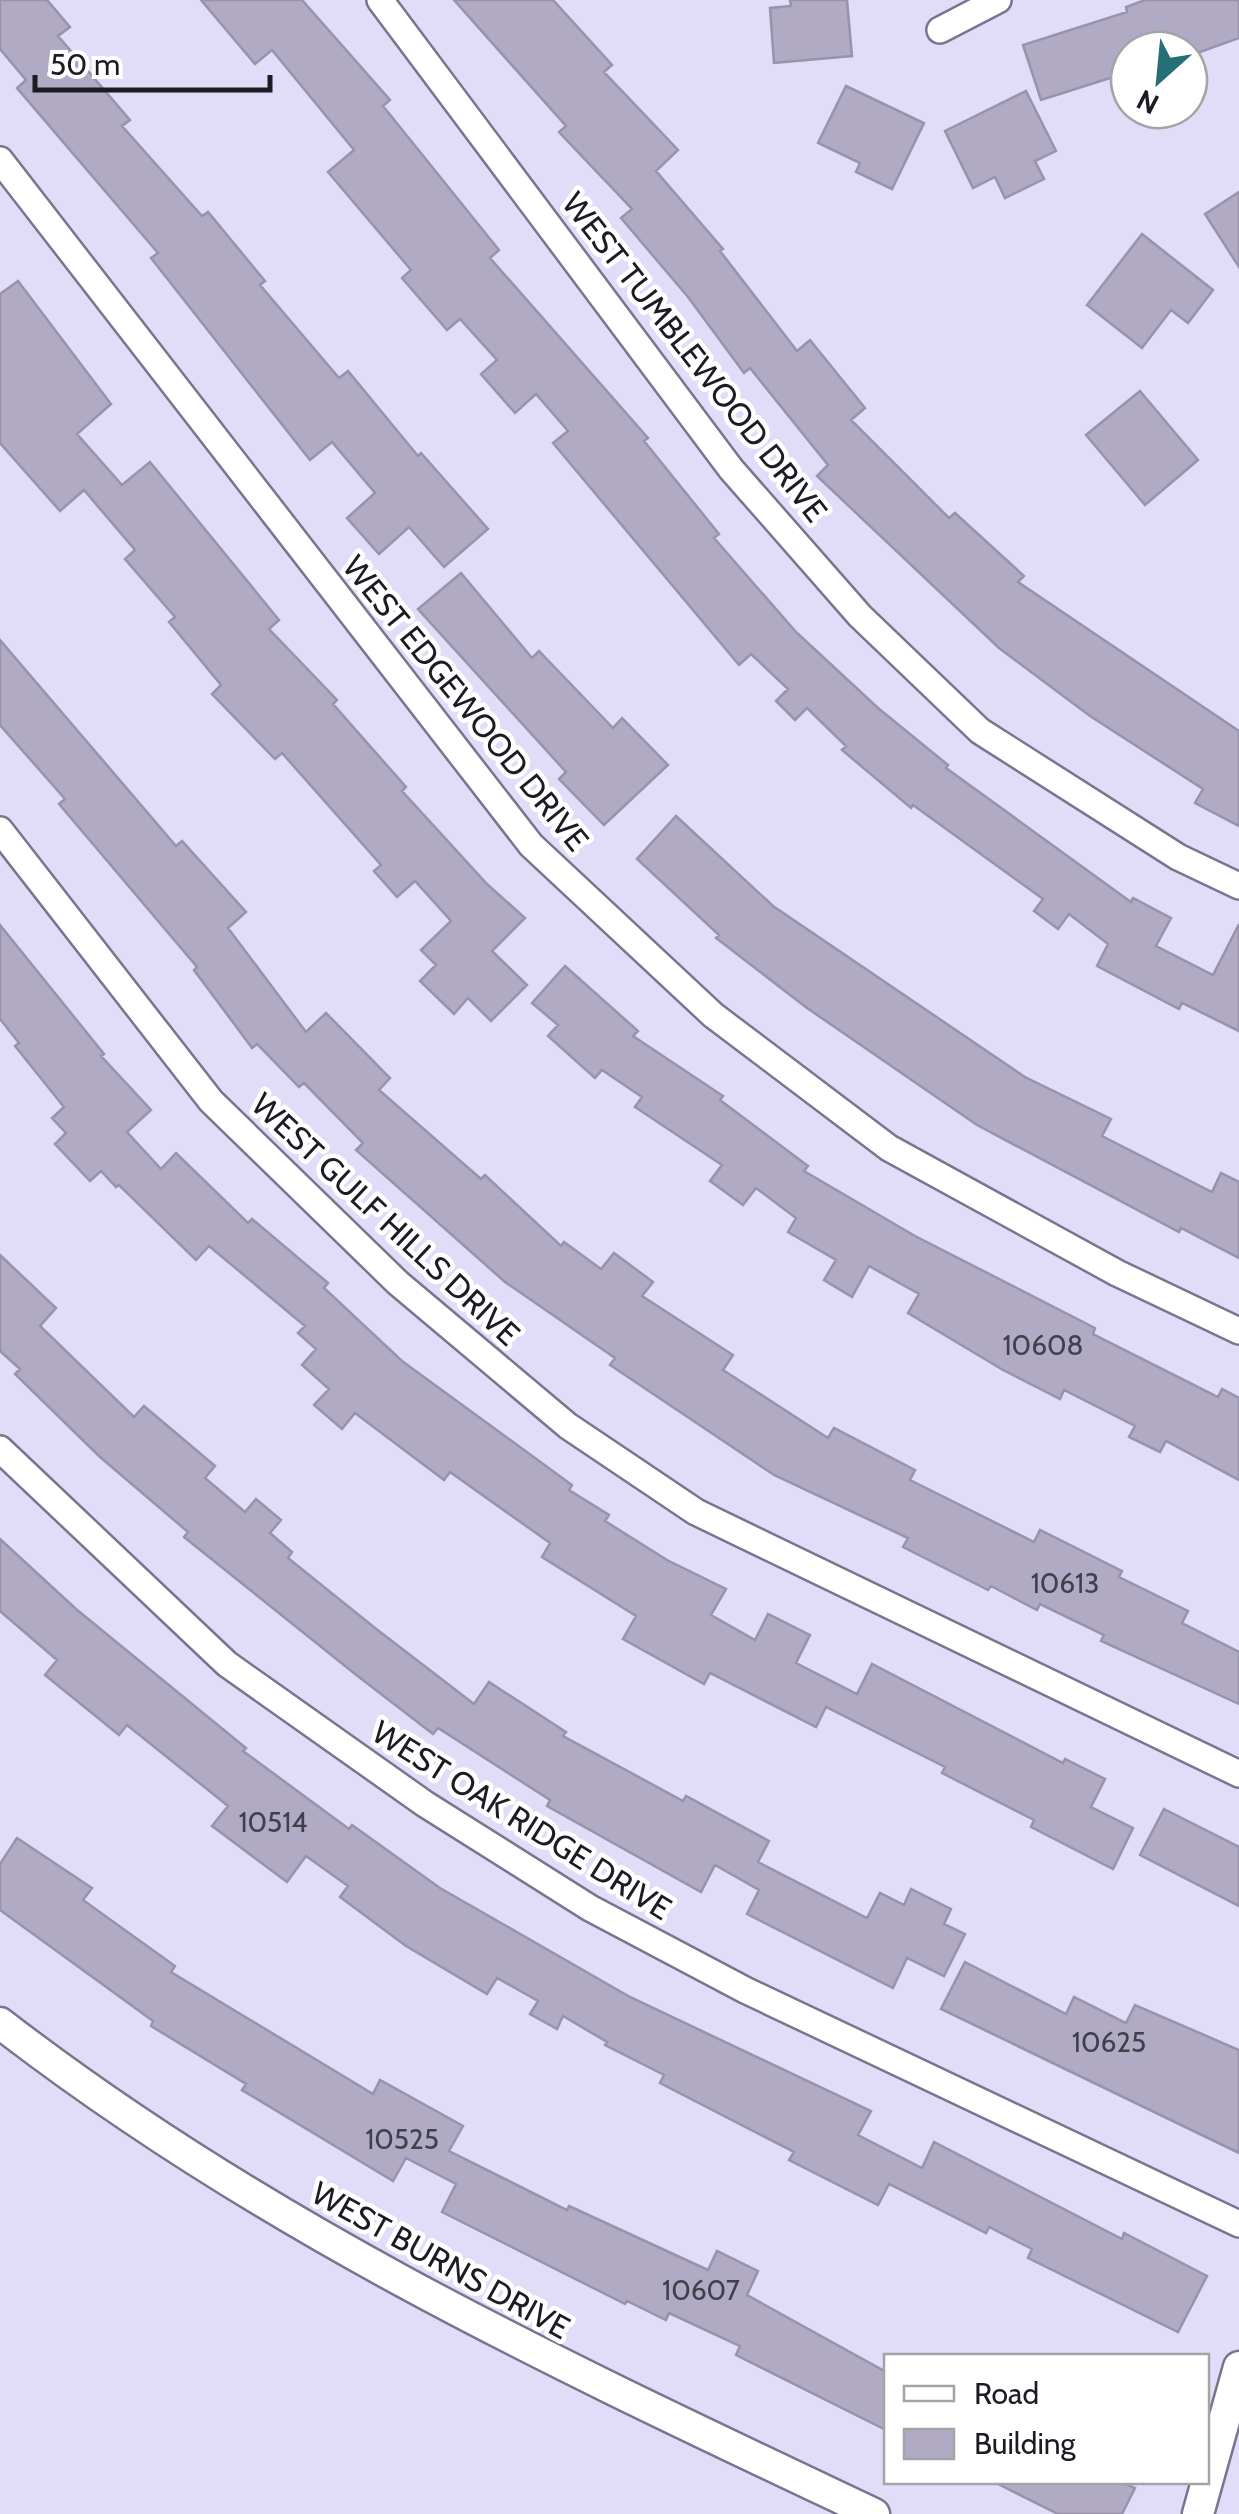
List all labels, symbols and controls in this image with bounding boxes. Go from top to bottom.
scale bar [35,30,270,92]
north arrow [1109,30,1209,130]
text: 50 m [50,46,120,83]
text: N [1131,83,1164,122]
street label: WEST TUMBLEWOOD DRIVE [554,184,836,530]
street label: WEST EDGEWOOD DRIVE [335,547,597,859]
street label: WEST GULF HILLS DRIVE [244,1085,528,1353]
house number: 10608 [1002,1328,1084,1362]
house number: 10613 [1031,1566,1099,1600]
street label: WEST OAK RIDGE DRIVE [365,1712,679,1928]
house number: 10514 [238,1805,308,1839]
house number: 10625 [1072,2025,1146,2059]
house number: 10525 [365,2122,439,2156]
street label: WEST BURNS DRIVE [305,2173,577,2347]
house number: 10607 [662,2273,740,2307]
legend [884,2354,1209,2484]
text: Road [974,2375,1039,2412]
text: Building [974,2425,1077,2462]

